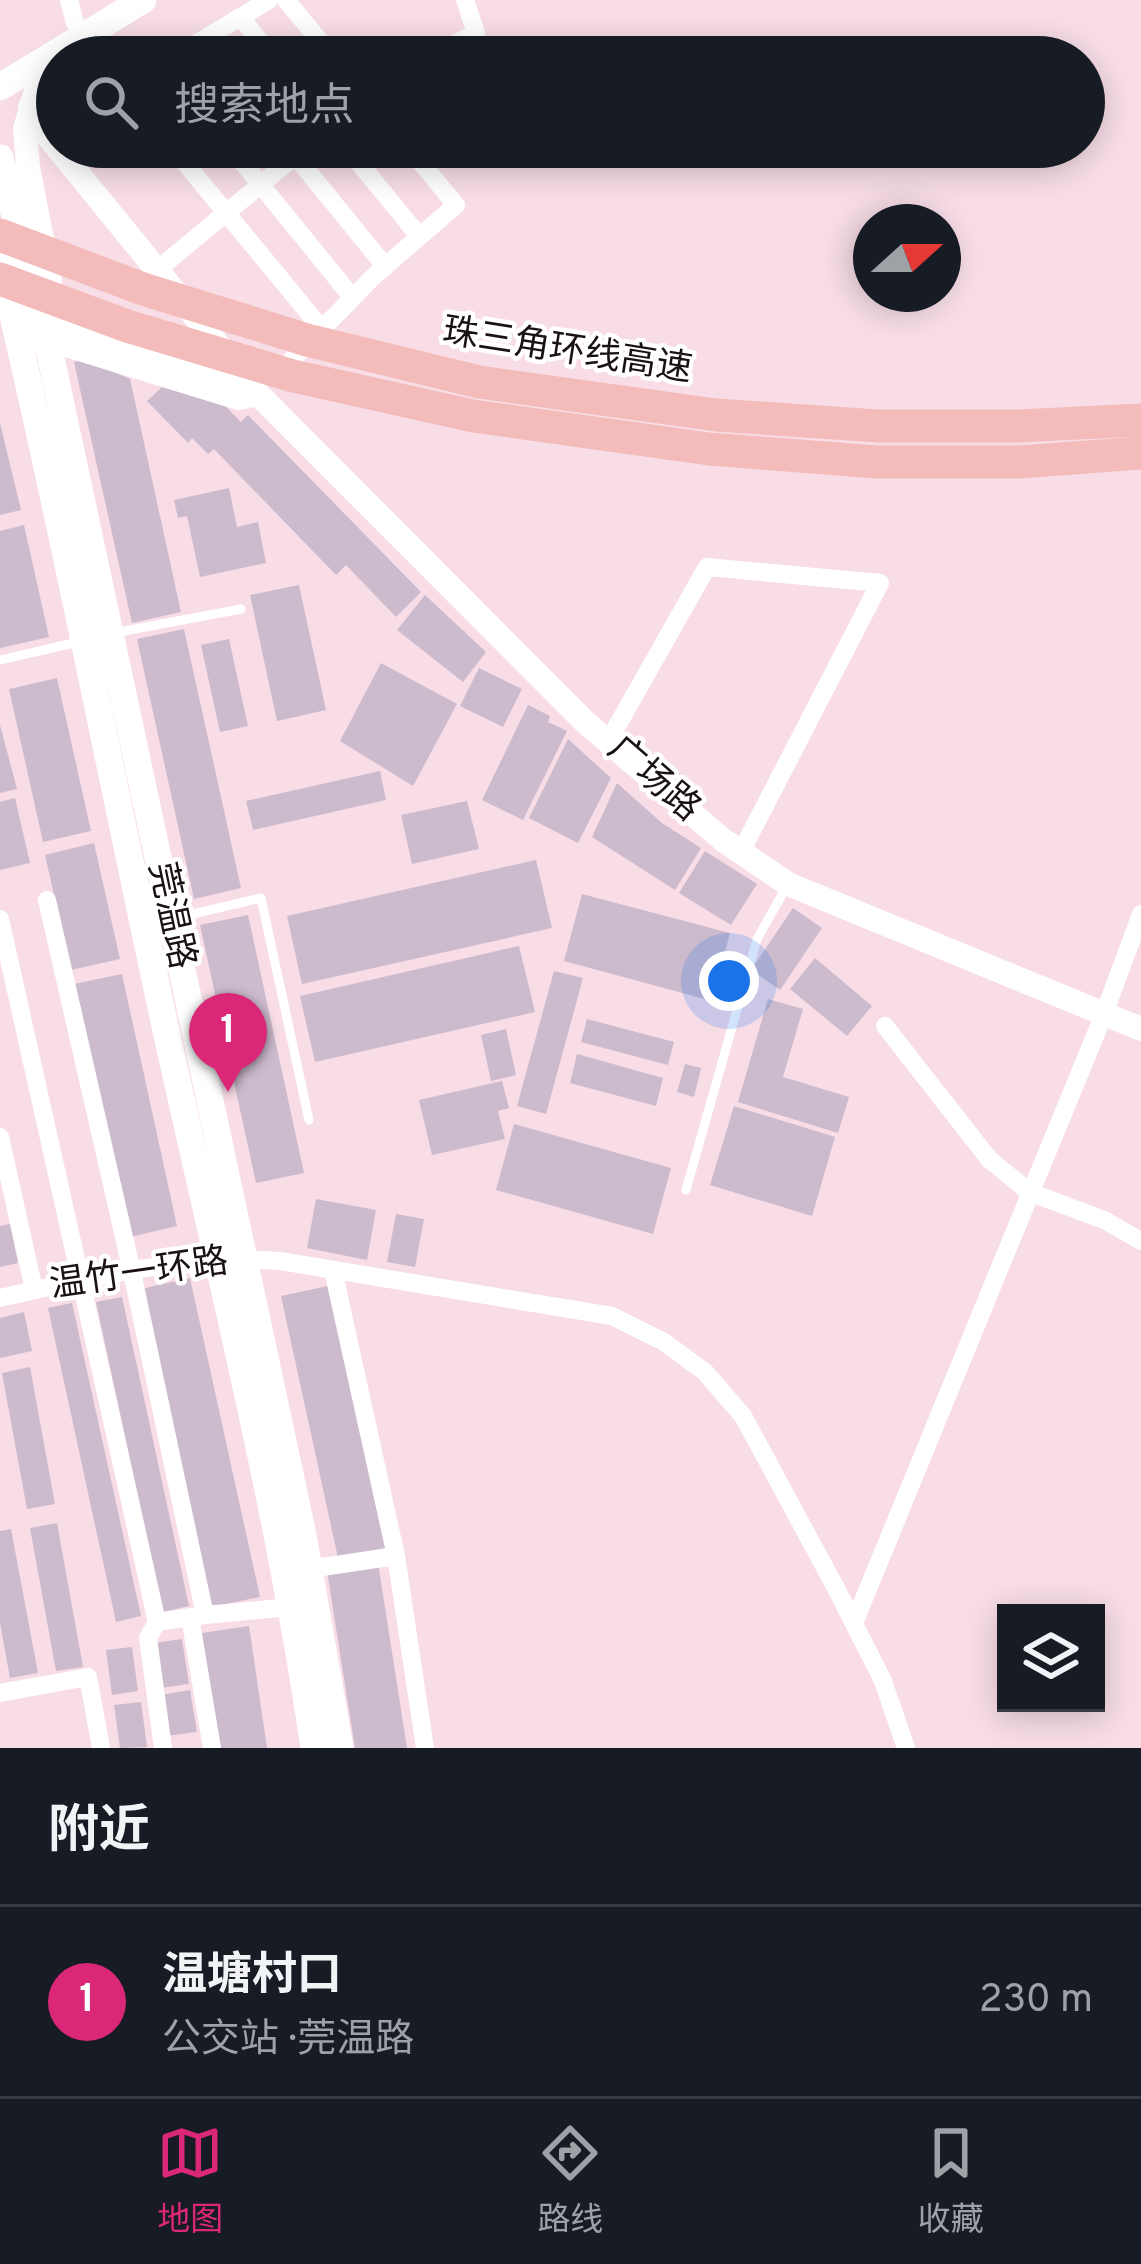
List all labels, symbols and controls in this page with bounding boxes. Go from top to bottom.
search box [36,36,1105,168]
icon: search [78,69,144,135]
text: 搜索地点 [174,80,354,137]
north arrow [853,204,961,312]
street label: 珠三角环线高速 [439,310,695,394]
street label: 广场路 [597,727,709,833]
street label: 莞温路 [136,858,204,974]
your location [699,951,759,1011]
pin: 1 [189,993,267,1092]
street label: 温竹一环路 [47,1240,231,1310]
map controls [997,1604,1105,1712]
button: layers [997,1604,1105,1712]
text: 附近 [48,1801,150,1866]
text: 温塘村口 [162,1949,342,2006]
text: 1 [79,1977,95,2026]
text: 230 m [979,1977,1093,2026]
text: 公交站 · 莞温路 [162,2017,414,2066]
tab: 地图 [157,2120,223,2243]
tab: 路线 [537,2120,603,2243]
tab: 收藏 [918,2120,984,2243]

